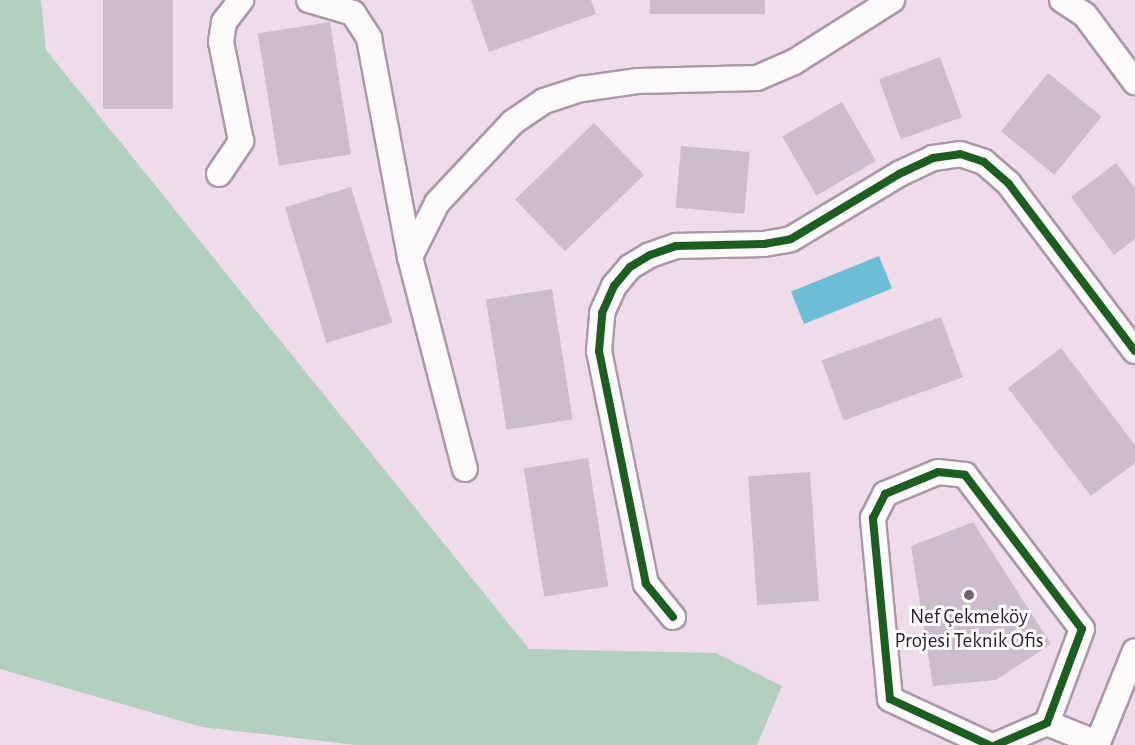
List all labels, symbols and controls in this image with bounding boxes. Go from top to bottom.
marker: Nef Çekmeköy Projesi Teknik Ofis [962,588,976,602]
place label: Nef Çekmeköy Projesi Teknik Ofis [894,604,1044,654]

